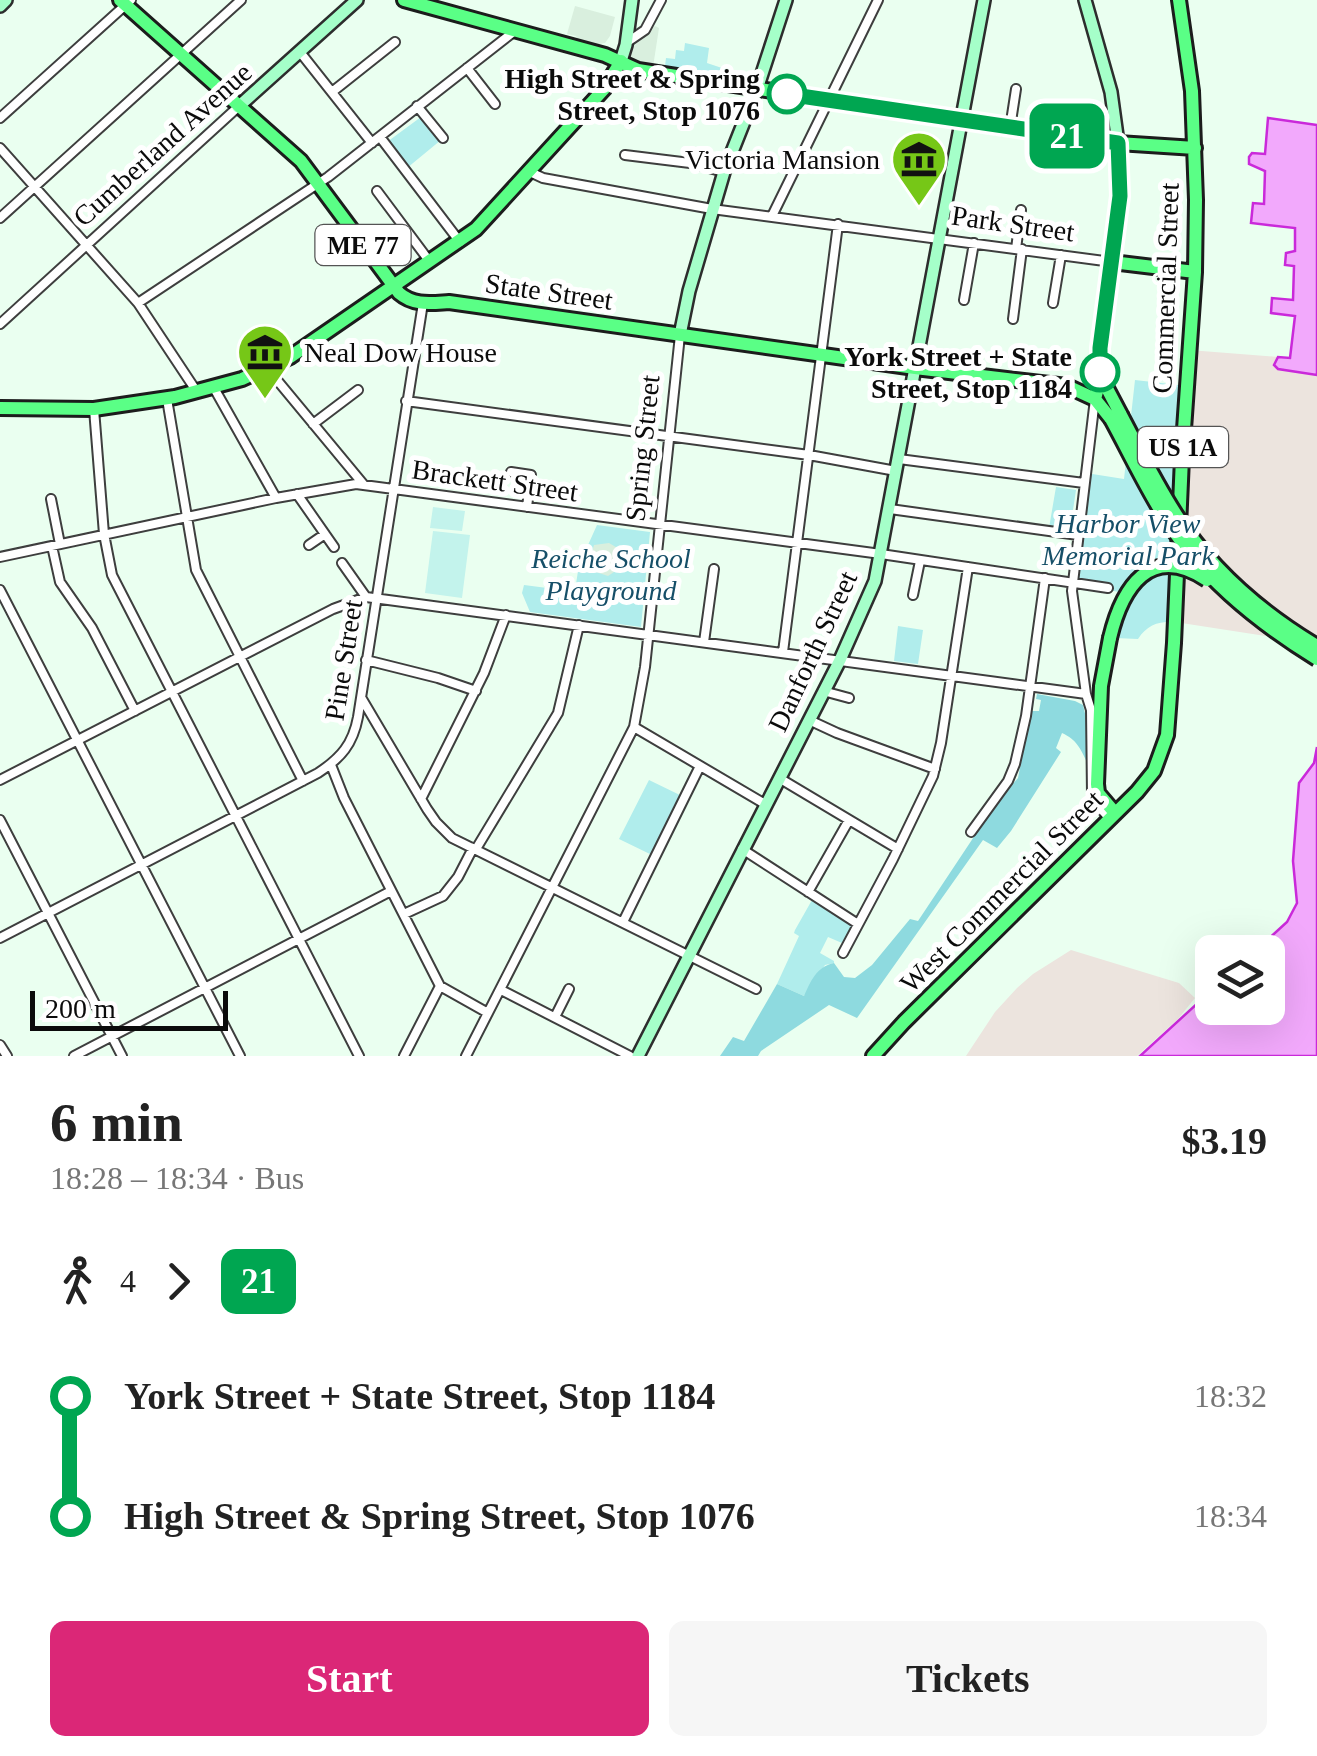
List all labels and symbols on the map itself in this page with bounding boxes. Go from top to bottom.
street label: Cumberland Avenue [67,56,258,232]
place label: High Street & Spring Street, Stop 1076 [505,63,760,126]
marker: High Street & Spring Street, Stop 1076 [768,75,806,113]
line badge: 21 [1022,104,1112,168]
museum icon: Victoria Mansion [889,129,949,208]
place label: Victoria Mansion [685,144,880,175]
street label: Commercial Street [1146,182,1185,394]
street label: Park Street [950,200,1077,247]
road number: ME 77 [316,225,410,265]
street label: State Street [483,267,615,316]
museum icon: Neal Dow House [235,322,295,401]
place label: Neal Dow House [304,337,497,368]
place label: York Street + State Street, Stop 1184 [844,341,1072,404]
marker: York Street + State Street, Stop 1184 [1081,353,1119,391]
street label: Spring Street [619,373,666,523]
road number: US 1A [1138,427,1228,467]
street label: Brackett Street [410,454,580,508]
park label: Harbor View Memorial Park [1041,508,1214,571]
park label: Reiche School Playground [530,543,691,606]
street label: Danforth Street [762,566,863,736]
street label: Pine Street [319,597,368,723]
street label: West Commercial Street [894,784,1109,999]
scale bar [30,986,228,1030]

